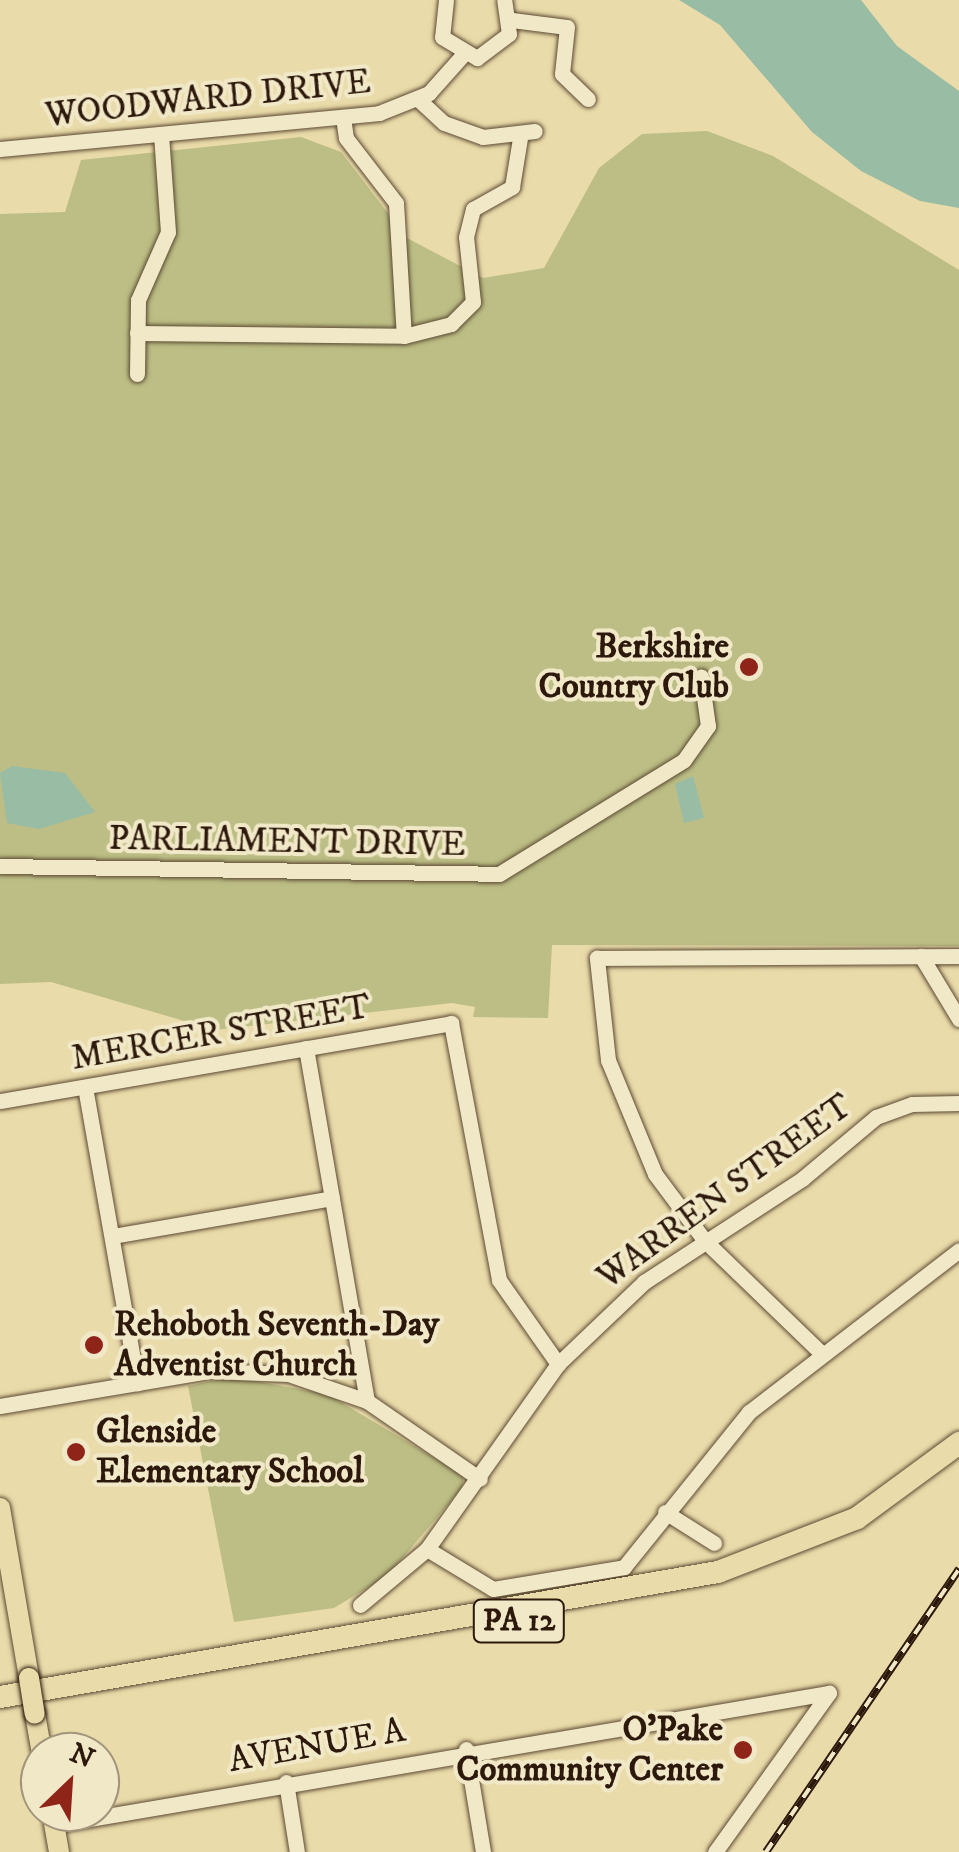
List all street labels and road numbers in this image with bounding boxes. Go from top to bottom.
street label: WOODWARD DRIVE [43,61,373,137]
street label: PARLIAMENT DRIVE [108,818,466,866]
street label: MERCER STREET [68,986,374,1080]
street label: WARREN STREET [589,1085,861,1299]
road number: PA 12 [472,1594,566,1648]
street label: AVENUE A [225,1710,409,1782]

